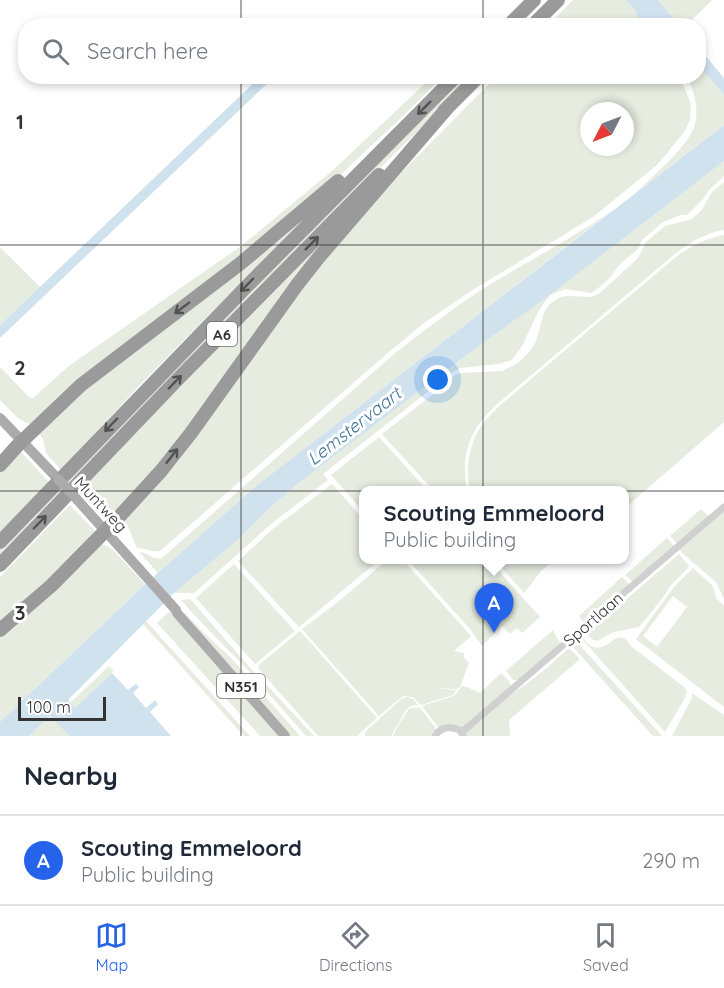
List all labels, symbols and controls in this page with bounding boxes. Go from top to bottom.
search box [18,18,706,84]
icon: search [39,35,72,68]
text: Search here [87,37,208,65]
one-way arrow [417,101,432,115]
north arrow [580,102,634,156]
text: 1 [16,109,24,134]
one-way arrow [304,235,319,250]
one-way arrow [240,278,255,293]
one-way arrow [174,301,190,314]
road number: A6 [207,322,237,346]
text: 2 [14,355,26,380]
your location [423,365,452,394]
one-way arrow [168,374,183,389]
water label: Lemstervaart [302,381,407,470]
one-way arrow [104,418,119,433]
one-way arrow [166,449,179,465]
street label: Muntweg [70,472,132,536]
popup [359,486,629,564]
text: Scouting Emmeloord [384,499,604,527]
one-way arrow [33,515,47,530]
text: Public building [384,527,516,552]
pin: A [474,584,514,633]
street label: Sportlaan [559,588,627,650]
text: 3 [15,600,25,625]
road number: N351 [217,674,265,698]
scale bar [18,694,106,722]
text: 100 m [27,697,71,717]
text: Nearby [24,759,118,792]
text: Scouting Emmeloord [81,834,302,862]
text: A [37,848,50,873]
text: 290 m [642,848,700,873]
text: Public building [81,862,214,887]
tab: Map [95,919,128,975]
tab: Directions [319,919,392,975]
tab: Saved [583,919,629,975]

